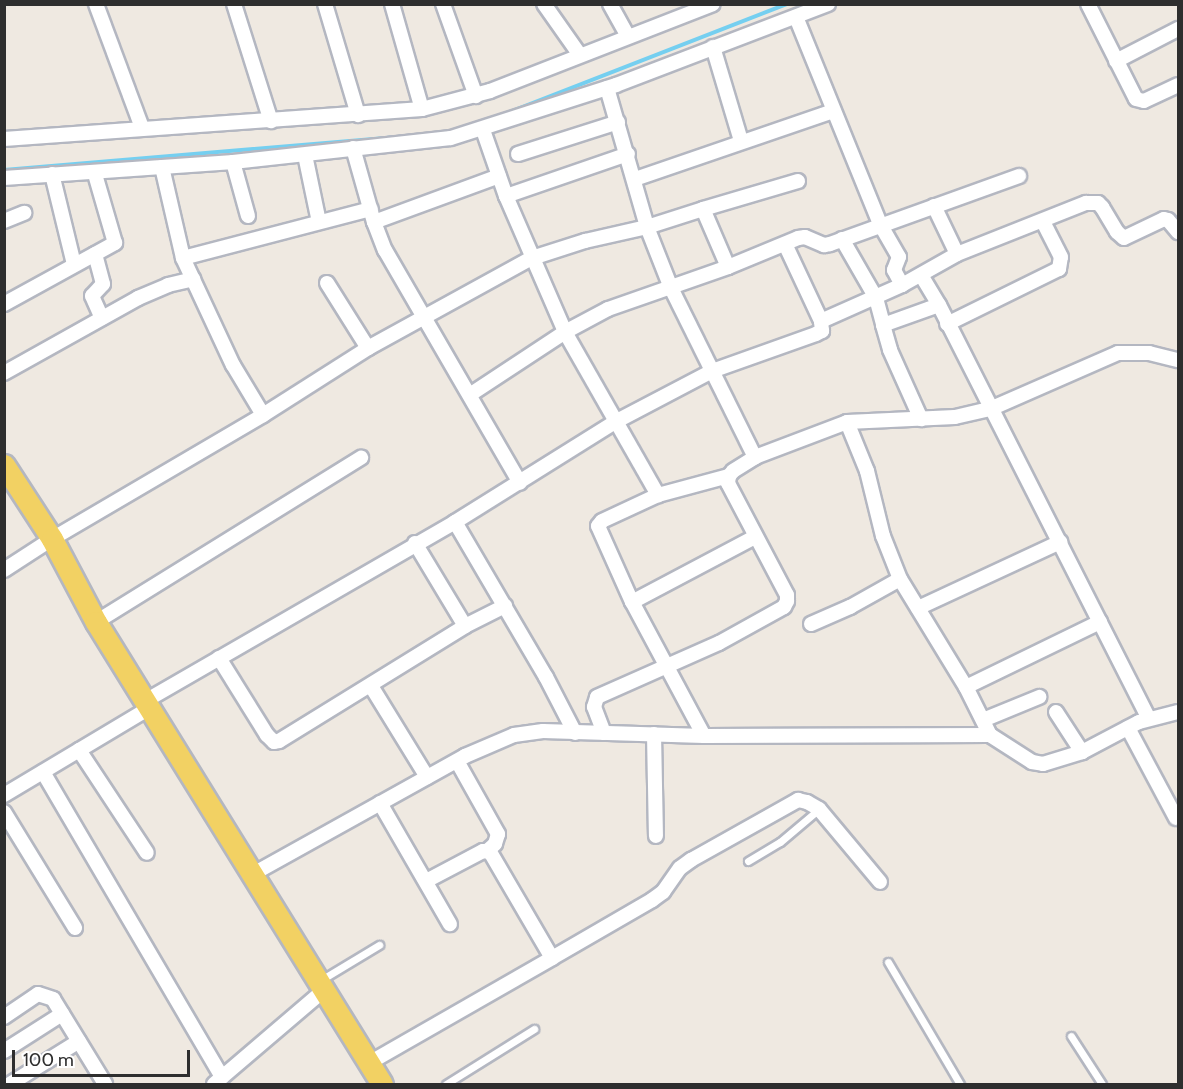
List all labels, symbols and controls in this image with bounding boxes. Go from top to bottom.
scale bar [15,1038,194,1076]
text: 100 m [23,1049,74,1071]

